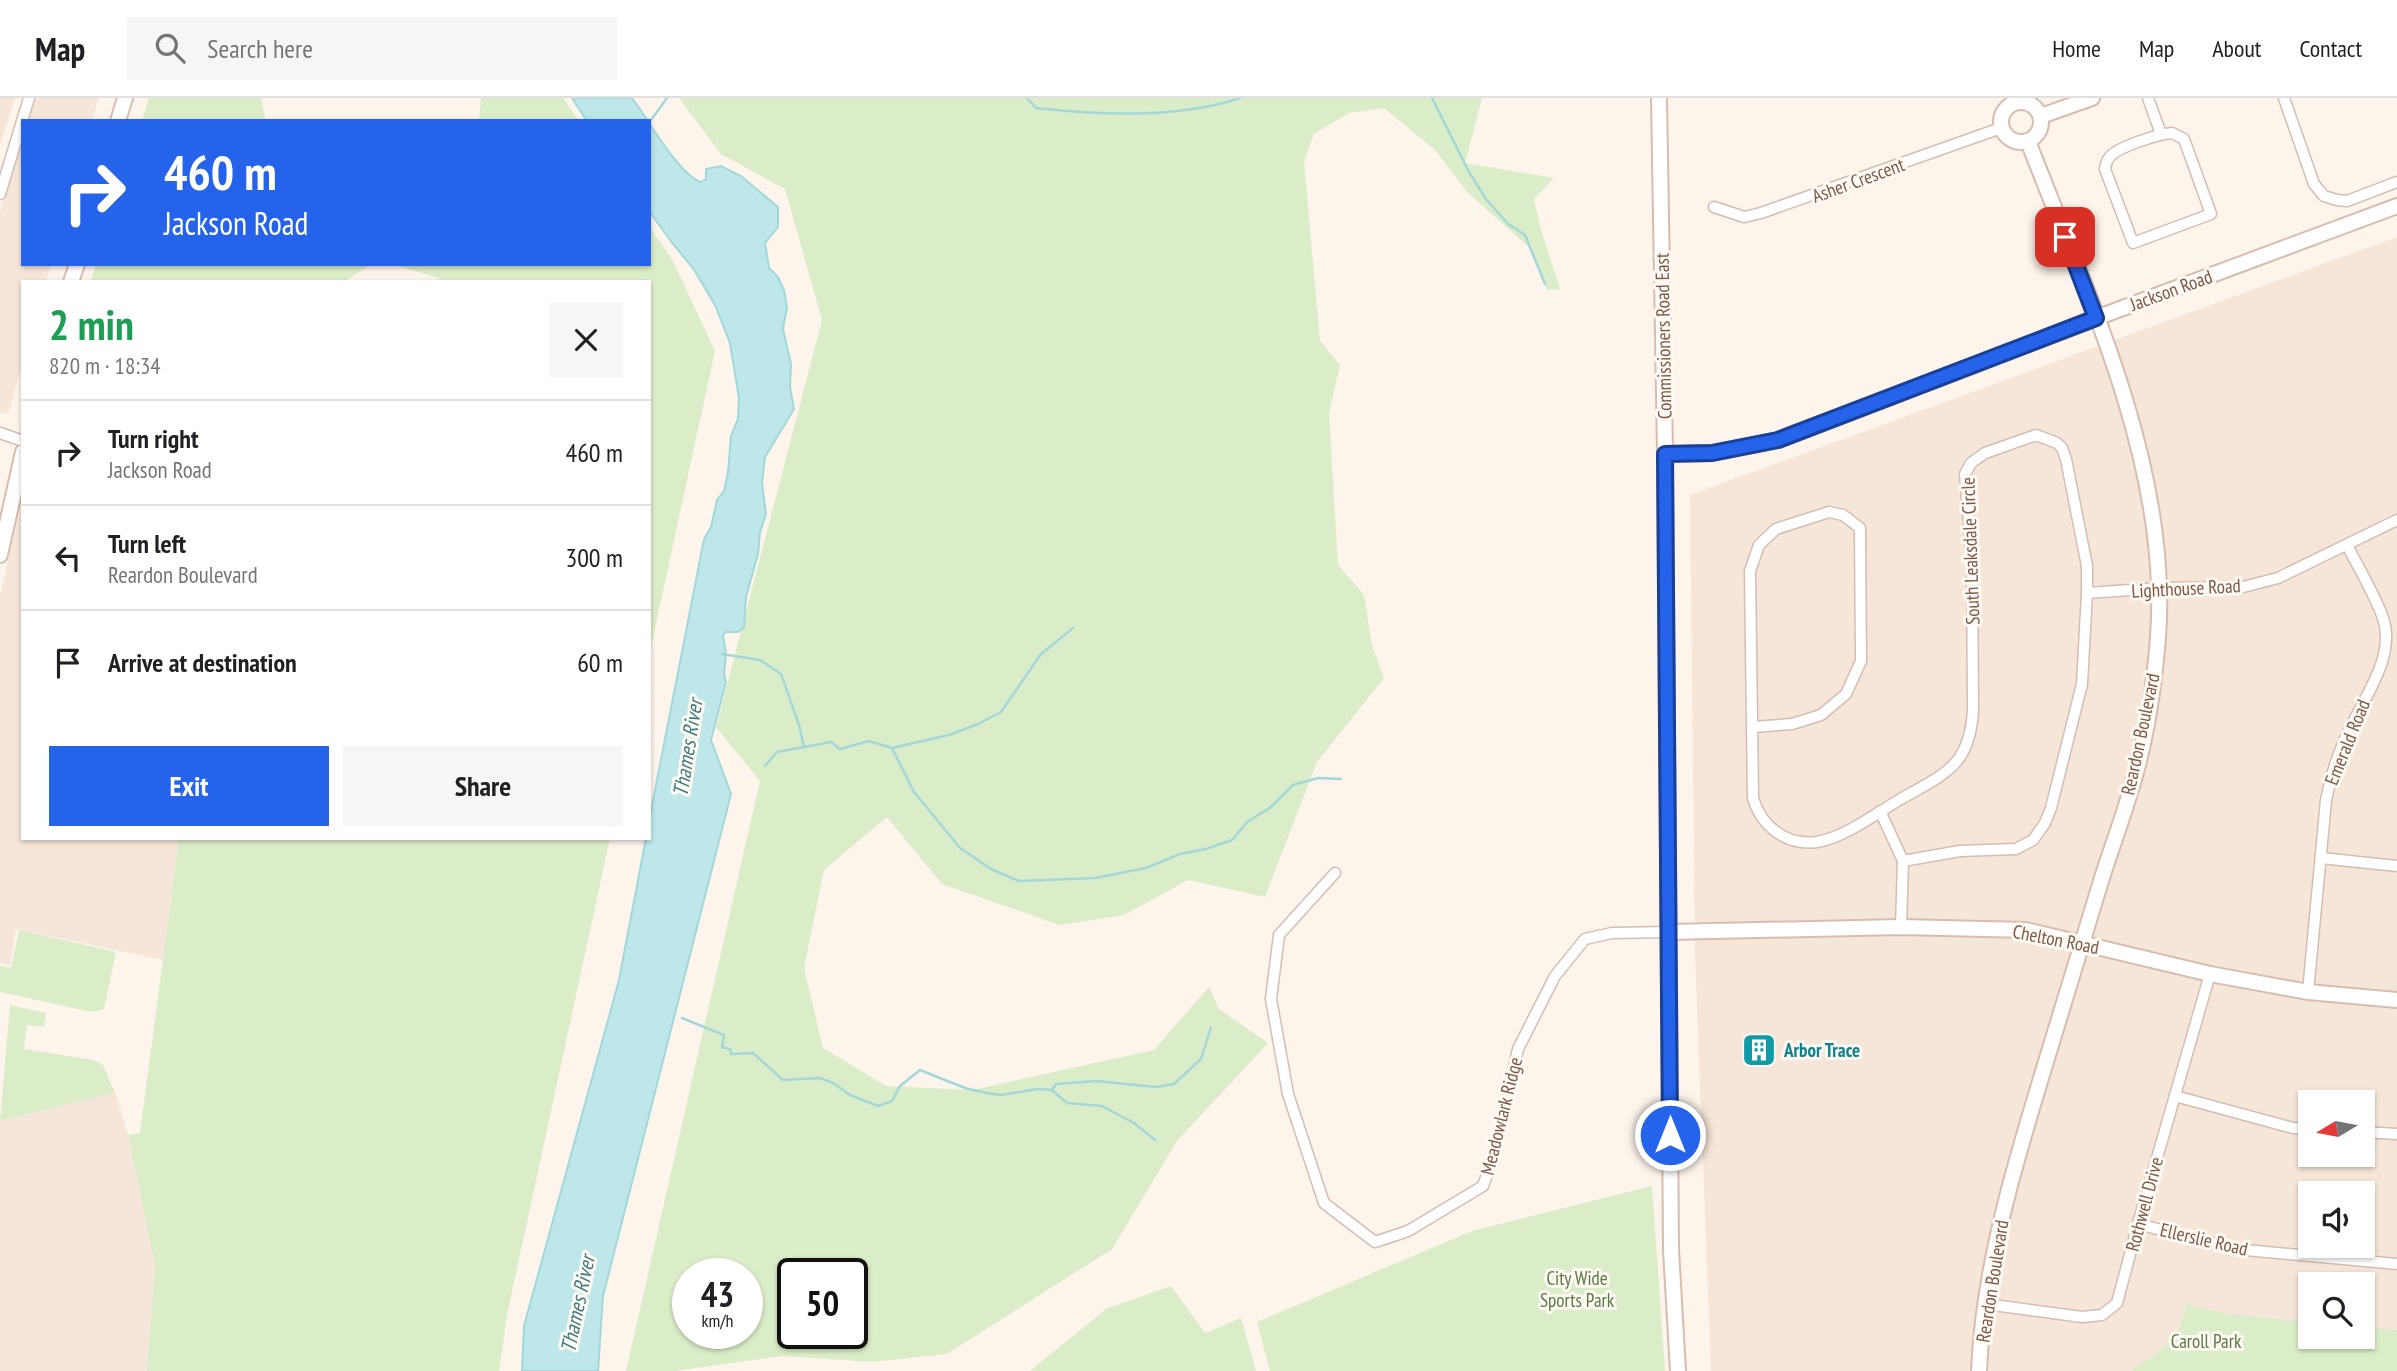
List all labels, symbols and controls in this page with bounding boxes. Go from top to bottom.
search box [127,17,617,80]
text: Map [35,27,85,70]
icon: search [151,29,189,67]
text: Search here [207,32,313,65]
text: Home [2052,33,2101,64]
text: Map [2139,33,2174,64]
text: About [2212,33,2261,64]
text: Contact [2299,33,2362,64]
text: 460 m [164,140,277,204]
icon: right [49,147,140,238]
street label: Asher Crescent [1808,152,1908,208]
text: Jackson Road [164,202,308,244]
pin [2035,207,2095,267]
icon: arrive [2046,218,2084,256]
street label: Commissioners Road East [1650,252,1676,419]
street label: Jackson Road [2126,264,2215,316]
text: 2 min [49,297,134,352]
button: close [549,303,623,377]
text: 820 m · 18:34 [49,351,161,380]
text: Turn right [108,422,199,455]
icon: right [49,434,87,472]
text: 460 m [565,436,623,469]
text: Jackson Road [108,455,212,484]
street label: South Leaksdale Circle [1955,477,1985,625]
text: Turn left [108,527,186,560]
icon: left [49,539,87,577]
text: 300 m [565,541,623,574]
text: Reardon Boulevard [108,560,258,589]
street label: Lighthouse Road [2131,573,2241,603]
icon: arrive [49,644,87,682]
text: Arrive at destination [108,646,297,679]
text: 60 m [577,646,623,679]
street label: Reardon Boulevard [2115,671,2165,797]
water label: Thames River [666,694,709,798]
street label: Emerald Road [2319,696,2375,788]
button: Exit [49,746,329,826]
button: Share [343,746,623,826]
street label: Chelton Road [2011,919,2101,959]
building icon: Arbor Trace [1740,1031,1778,1069]
place label: Arbor Trace [1783,1038,1860,1062]
street label: Meadowlark Ridge [1475,1054,1527,1177]
north arrow [2298,1090,2375,1167]
map controls [2298,1090,2375,1349]
position arrow [1633,1098,1707,1172]
street label: Rothwell Drive [2120,1154,2168,1254]
button: sound [2298,1181,2375,1258]
street label: Ellerslie Road [2158,1217,2250,1261]
street label: Reardon Boulevard [1970,1218,2014,1344]
water label: Thames River [554,1250,602,1355]
speed limit sign: 50 [777,1258,868,1349]
park label: City Wide Sports Park [1540,1266,1615,1312]
text: 43 [701,1271,734,1317]
button: search [2298,1272,2375,1349]
text: km/h [702,1309,733,1332]
park label: Caroll Park [2171,1329,2242,1353]

